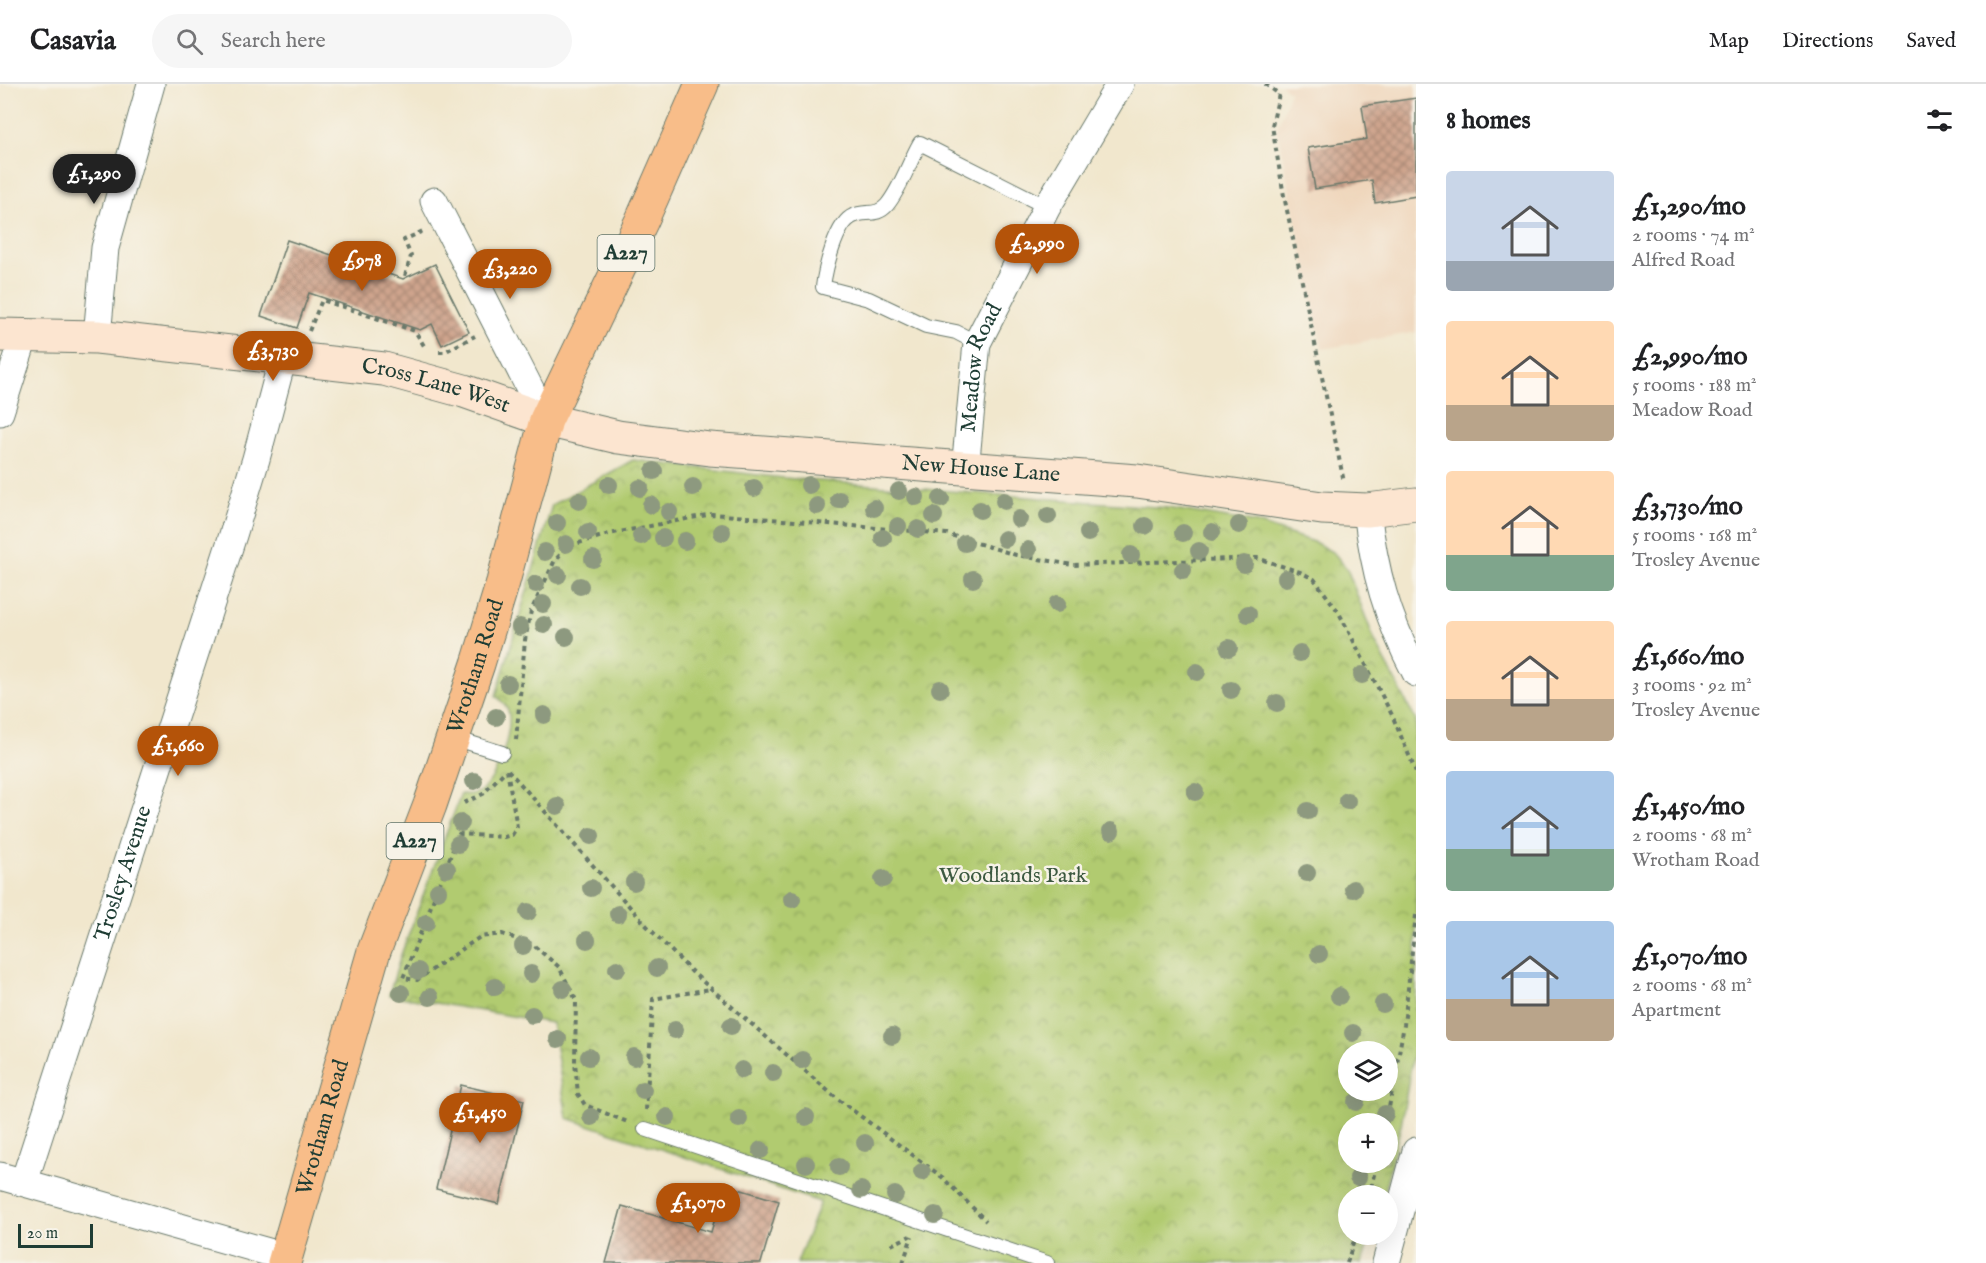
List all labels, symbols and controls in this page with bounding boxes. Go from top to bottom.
search box [152,14,572,68]
text: Casavia [30,24,116,59]
icon: search [173,25,206,58]
text: Search here [221,27,326,55]
text: Map [1709,28,1749,55]
text: Directions [1782,28,1873,55]
text: Saved [1906,28,1956,55]
text: 8 homes [1446,104,1531,137]
icon: filters [1923,104,1956,137]
pin: £1,290 [45,154,143,205]
text: £1,290 [67,161,121,186]
text: £1,290/mo [1632,190,1746,223]
icon: home [1494,195,1566,267]
text: 2 rooms · 74 m² [1632,223,1755,248]
pin: £2,990 [988,224,1086,275]
text: £2,990 [1009,231,1065,256]
road number: A227 [598,235,654,271]
pin: £978 [326,241,398,292]
text: £978 [342,248,382,273]
text: Alfred Road [1632,248,1735,273]
pin: £3,220 [461,249,559,300]
text: £3,220 [482,256,538,281]
street label: Meadow Road [955,298,1009,434]
pin: £3,730 [224,331,322,382]
text: £3,730 [247,338,299,363]
text: £2,990/mo [1632,340,1747,373]
icon: home [1494,345,1566,417]
street label: Cross Lane West [360,353,514,420]
text: 5 rooms · 188 m² [1632,373,1757,398]
text: Meadow Road [1632,398,1752,423]
street label: New House Lane [900,449,1061,489]
text: £3,730/mo [1632,490,1743,523]
icon: home [1494,495,1566,567]
text: 5 rooms · 168 m² [1632,523,1757,548]
text: Trosley Avenue [1632,548,1760,573]
street label: Wrotham Road [441,596,511,738]
text: £1,660/mo [1632,640,1744,673]
icon: home [1494,645,1566,717]
text: 3 rooms · 92 m² [1632,673,1752,698]
text: Trosley Avenue [1632,698,1760,723]
pin: £1,660 [129,726,227,777]
text: £1,660 [151,733,205,758]
text: £1,450/mo [1632,790,1745,823]
icon: home [1494,795,1566,867]
street label: Trosley Avenue [89,802,159,945]
road number: A227 [386,823,444,859]
text: 2 rooms · 68 m² [1632,823,1752,848]
text: Wrotham Road [1632,848,1759,873]
park label: Woodlands Park [939,862,1088,890]
text: £1,070/mo [1632,940,1747,973]
icon: home [1494,945,1566,1017]
text: 2 rooms · 68 m² [1632,973,1752,998]
text: Apartment [1632,998,1721,1023]
map controls [1338,1041,1398,1245]
button: layers [1338,1041,1398,1101]
street label: Wrotham Road [290,1056,356,1199]
pin: £1,450 [431,1093,529,1144]
text: £1,450 [453,1100,507,1125]
button: + [1338,1113,1398,1173]
pin: £1,070 [649,1183,747,1234]
button: − [1338,1185,1398,1245]
text: £1,070 [670,1190,726,1215]
scale bar [18,1221,93,1248]
text: 20 m [27,1224,58,1244]

